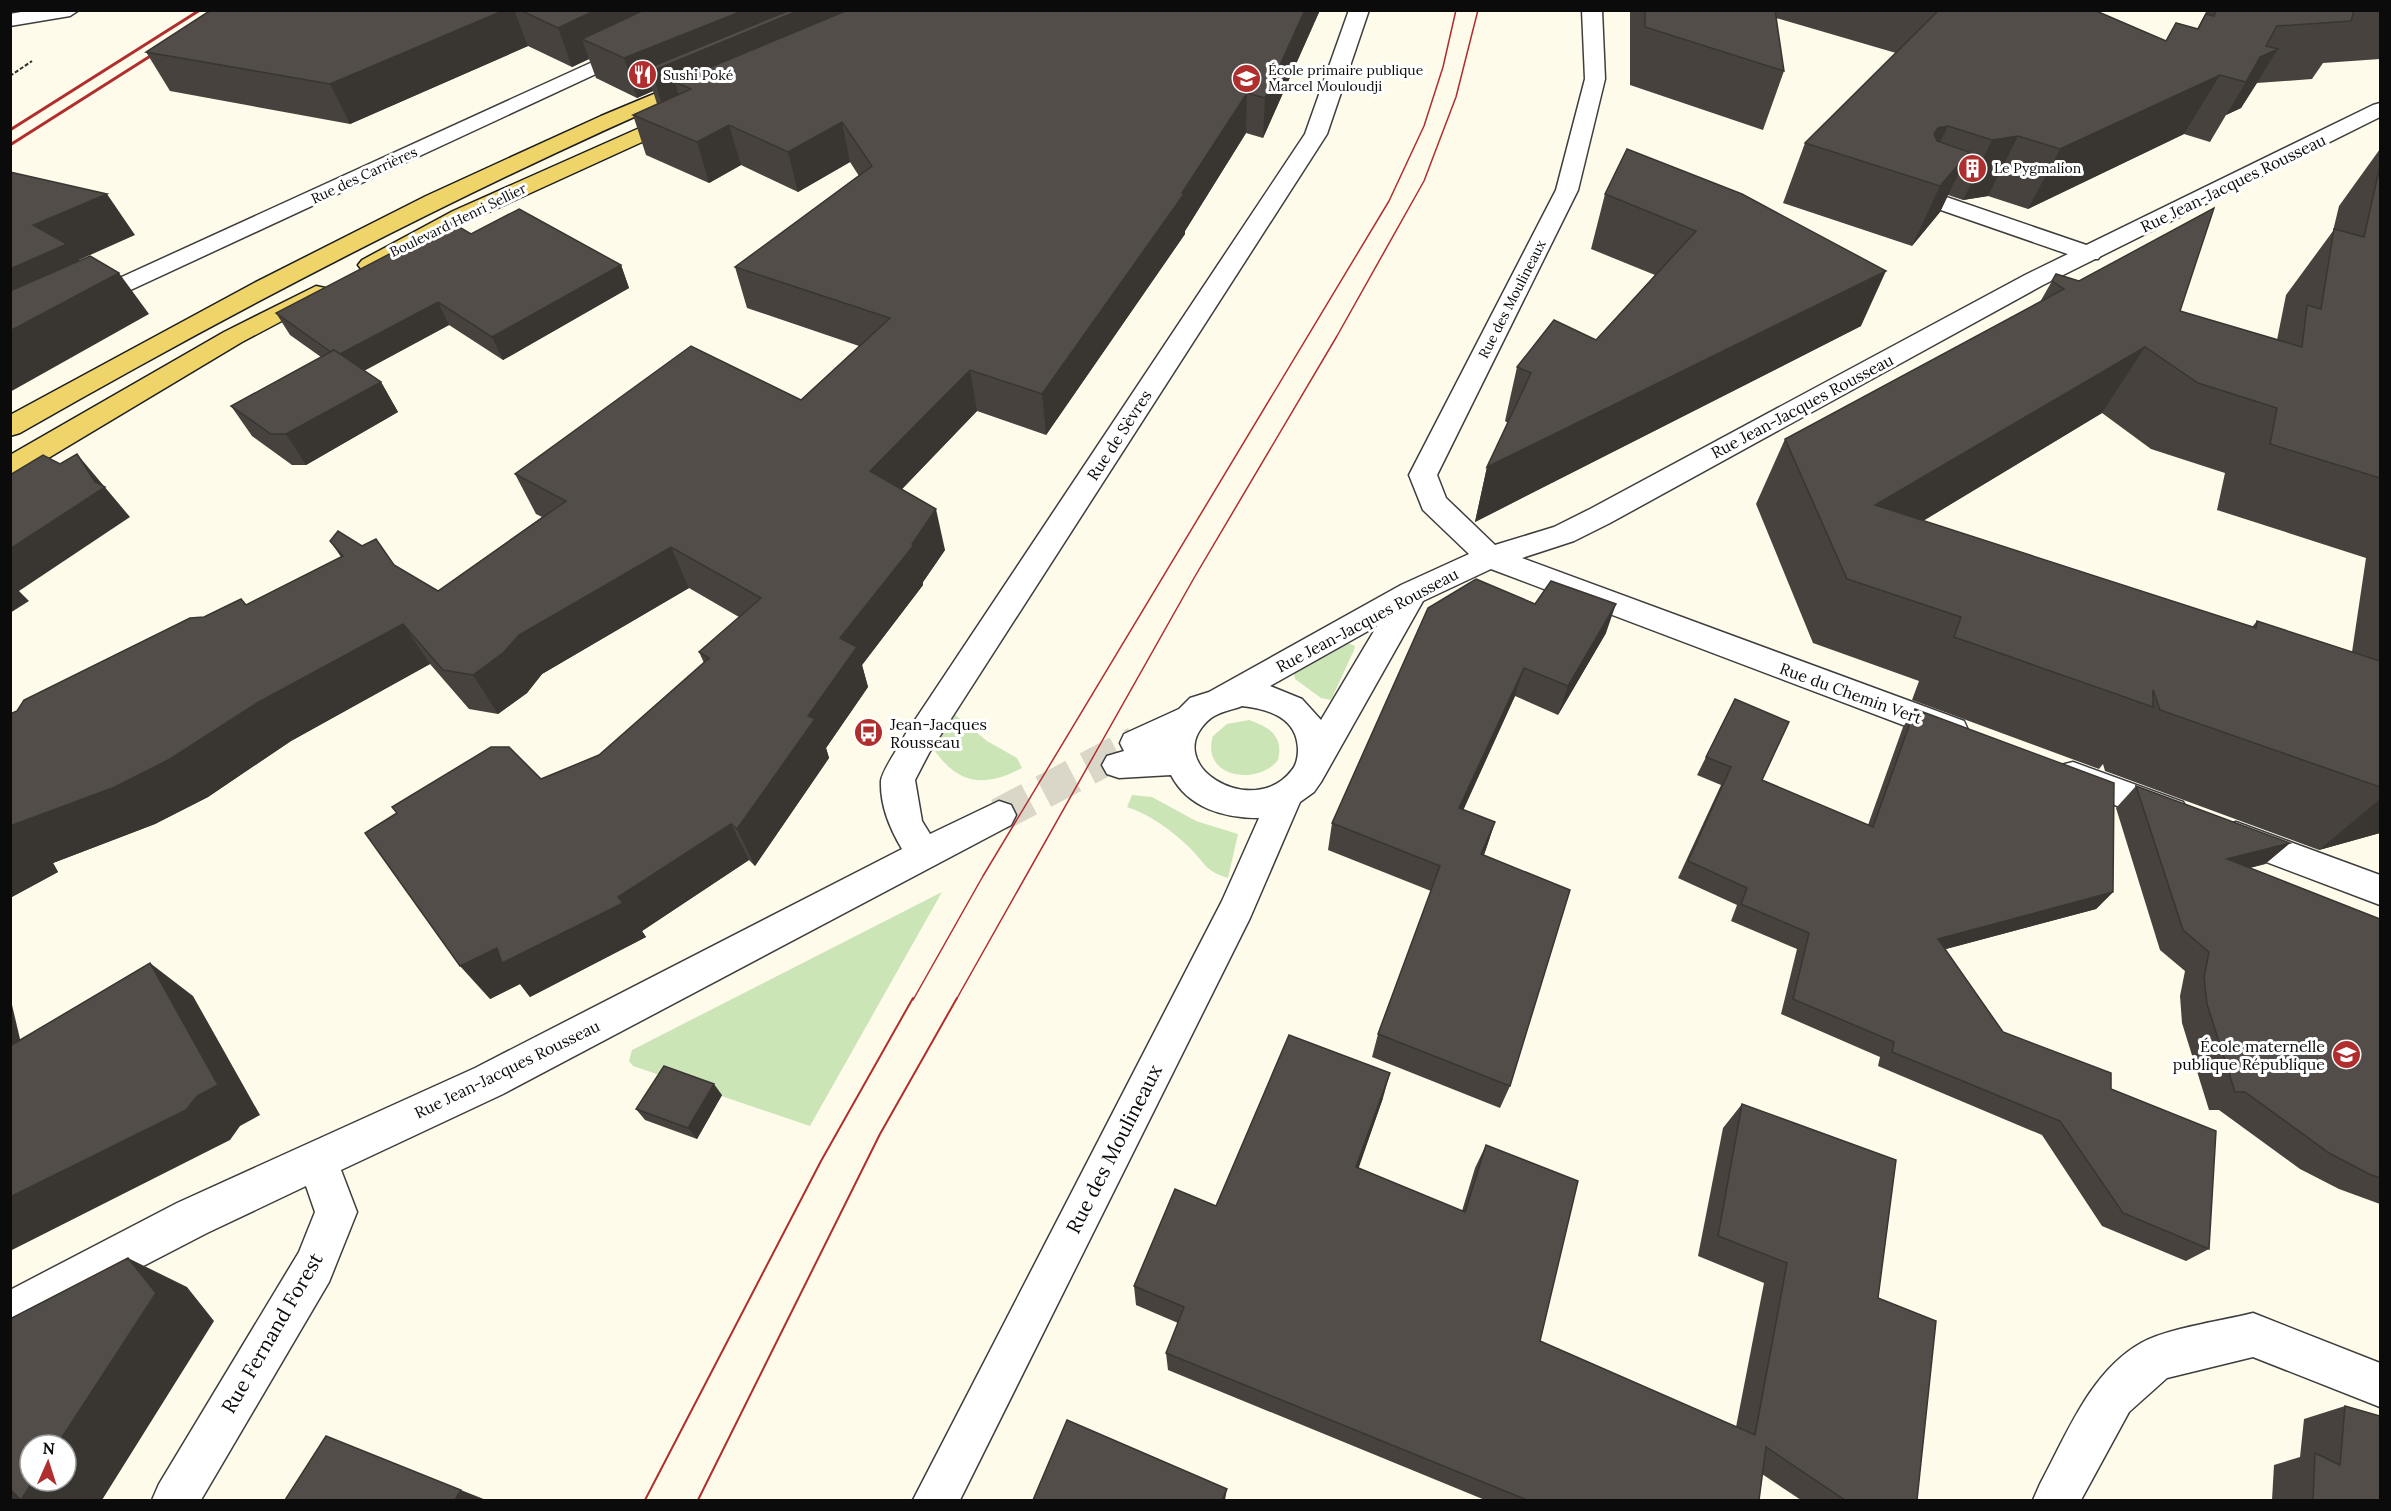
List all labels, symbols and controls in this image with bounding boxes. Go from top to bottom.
restaurant icon: Sushi Poké [626,59,658,91]
place label: École primaire publique Marcel Mouloudji [1268,61,1424,95]
school or university icon: École primaire publique Marcel Mouloudji [1231,62,1263,94]
place label: Sushi Poké [663,66,734,84]
street label: Rue Jean-Jacques Rousseau [2137,129,2329,237]
street label: Rue des Carrières [308,142,420,208]
building icon: Le Pygmalion [1957,152,1989,184]
place label: Le Pygmalion [1994,159,2082,177]
street label: Boulevard Henri Sellier [387,179,529,261]
street label: Rue des Moulineaux [1474,236,1550,361]
street label: Rue Jean-Jacques Rousseau [1707,349,1897,463]
street label: Rue de Sèvres [1082,386,1156,484]
street label: Rue Jean-Jacques Rousseau [1272,563,1462,677]
street label: Rue du Chemin Vert [1777,658,1926,728]
place label: Jean-Jacques Rousseau [889,714,987,752]
bus stop icon: Jean-Jacques Rousseau [853,717,885,749]
street label: Rue Jean-Jacques Rousseau [411,1015,603,1123]
place label: École maternelle publique République [2173,1036,2325,1074]
school or university icon: École maternelle publique République [2330,1039,2362,1071]
street label: Rue des Moulineaux [1060,1060,1167,1238]
street label: Rue Fernand Forest [215,1248,328,1418]
north arrow [18,1433,78,1493]
text: N [42,1438,55,1458]

